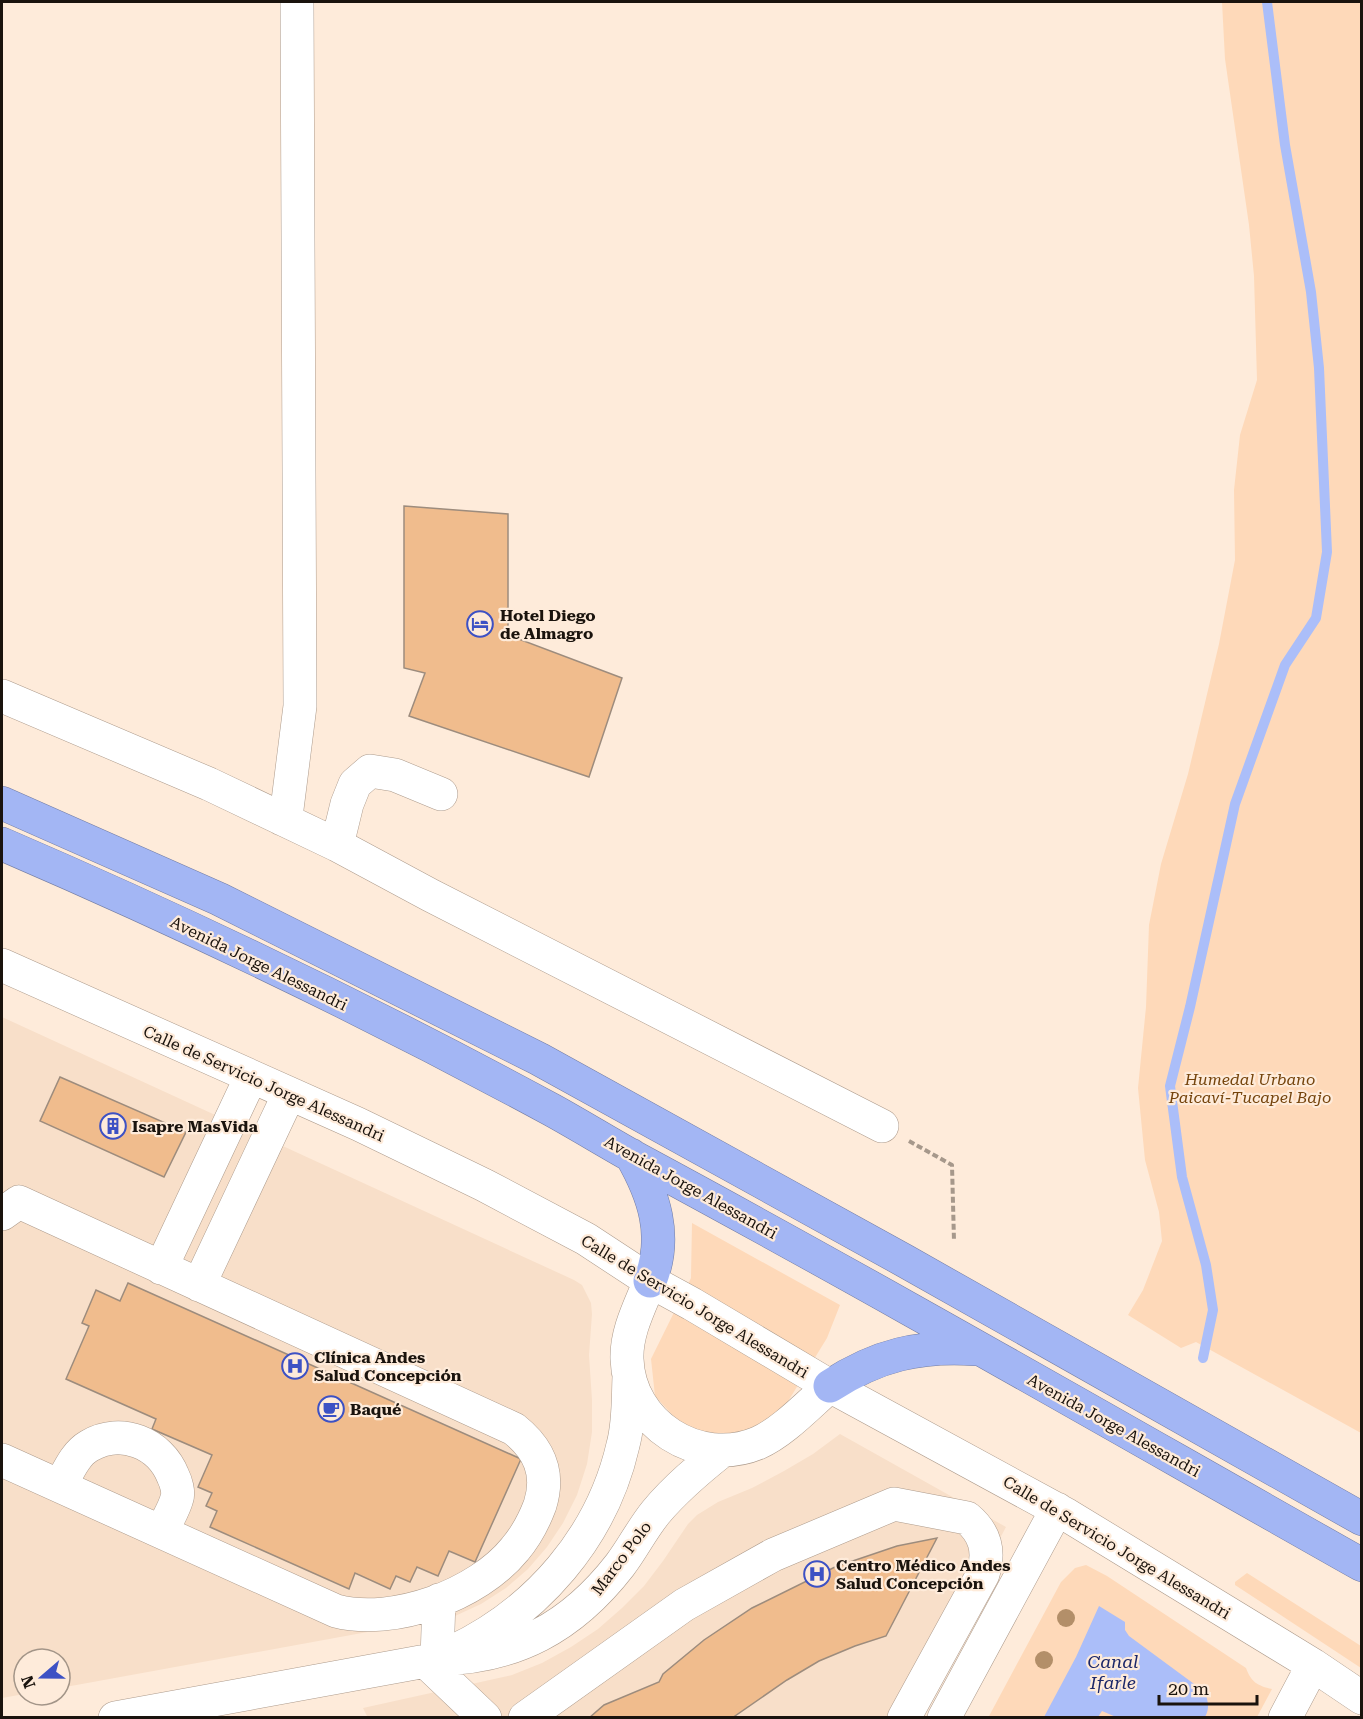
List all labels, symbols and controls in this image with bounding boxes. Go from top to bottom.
place label: Hotel Diego de Almagro [500,606,596,643]
hotel icon: Hotel Diego de Almagro [465,609,495,639]
street label: Avenida Jorge Alessandri [167,912,350,1015]
street label: Calle de Servicio Jorge Alessandri [140,1022,387,1145]
park label: Humedal Urbano Paicaví-Tucapel Bajo [1168,1070,1331,1107]
building icon: Isapre MasVida [98,1111,128,1141]
place label: Isapre MasVida [132,1117,258,1136]
street label: Avenida Jorge Alessandri [601,1132,780,1243]
street label: Calle de Servicio Jorge Alessandri [578,1231,812,1382]
place label: Clínica Andes Salud Concepción [314,1348,462,1385]
hospital icon: Clínica Andes Salud Concepción [280,1351,310,1381]
street label: Avenida Jorge Alessandri [1024,1370,1203,1481]
cafe icon: Baqué [316,1394,346,1424]
place label: Baqué [350,1400,401,1419]
street label: Calle de Servicio Jorge Alessandri [1000,1472,1234,1623]
street label: Marco Polo [587,1517,655,1599]
place label: Centro Médico Andes Salud Concepción [836,1556,1010,1593]
hospital icon: Centro Médico Andes Salud Concepción [802,1559,832,1589]
north arrow [12,1647,72,1707]
water label: Canal Ifarle [1088,1651,1138,1693]
scale bar [1159,1668,1256,1706]
text: N [17,1673,39,1691]
text: 20 m [1168,1678,1209,1699]

